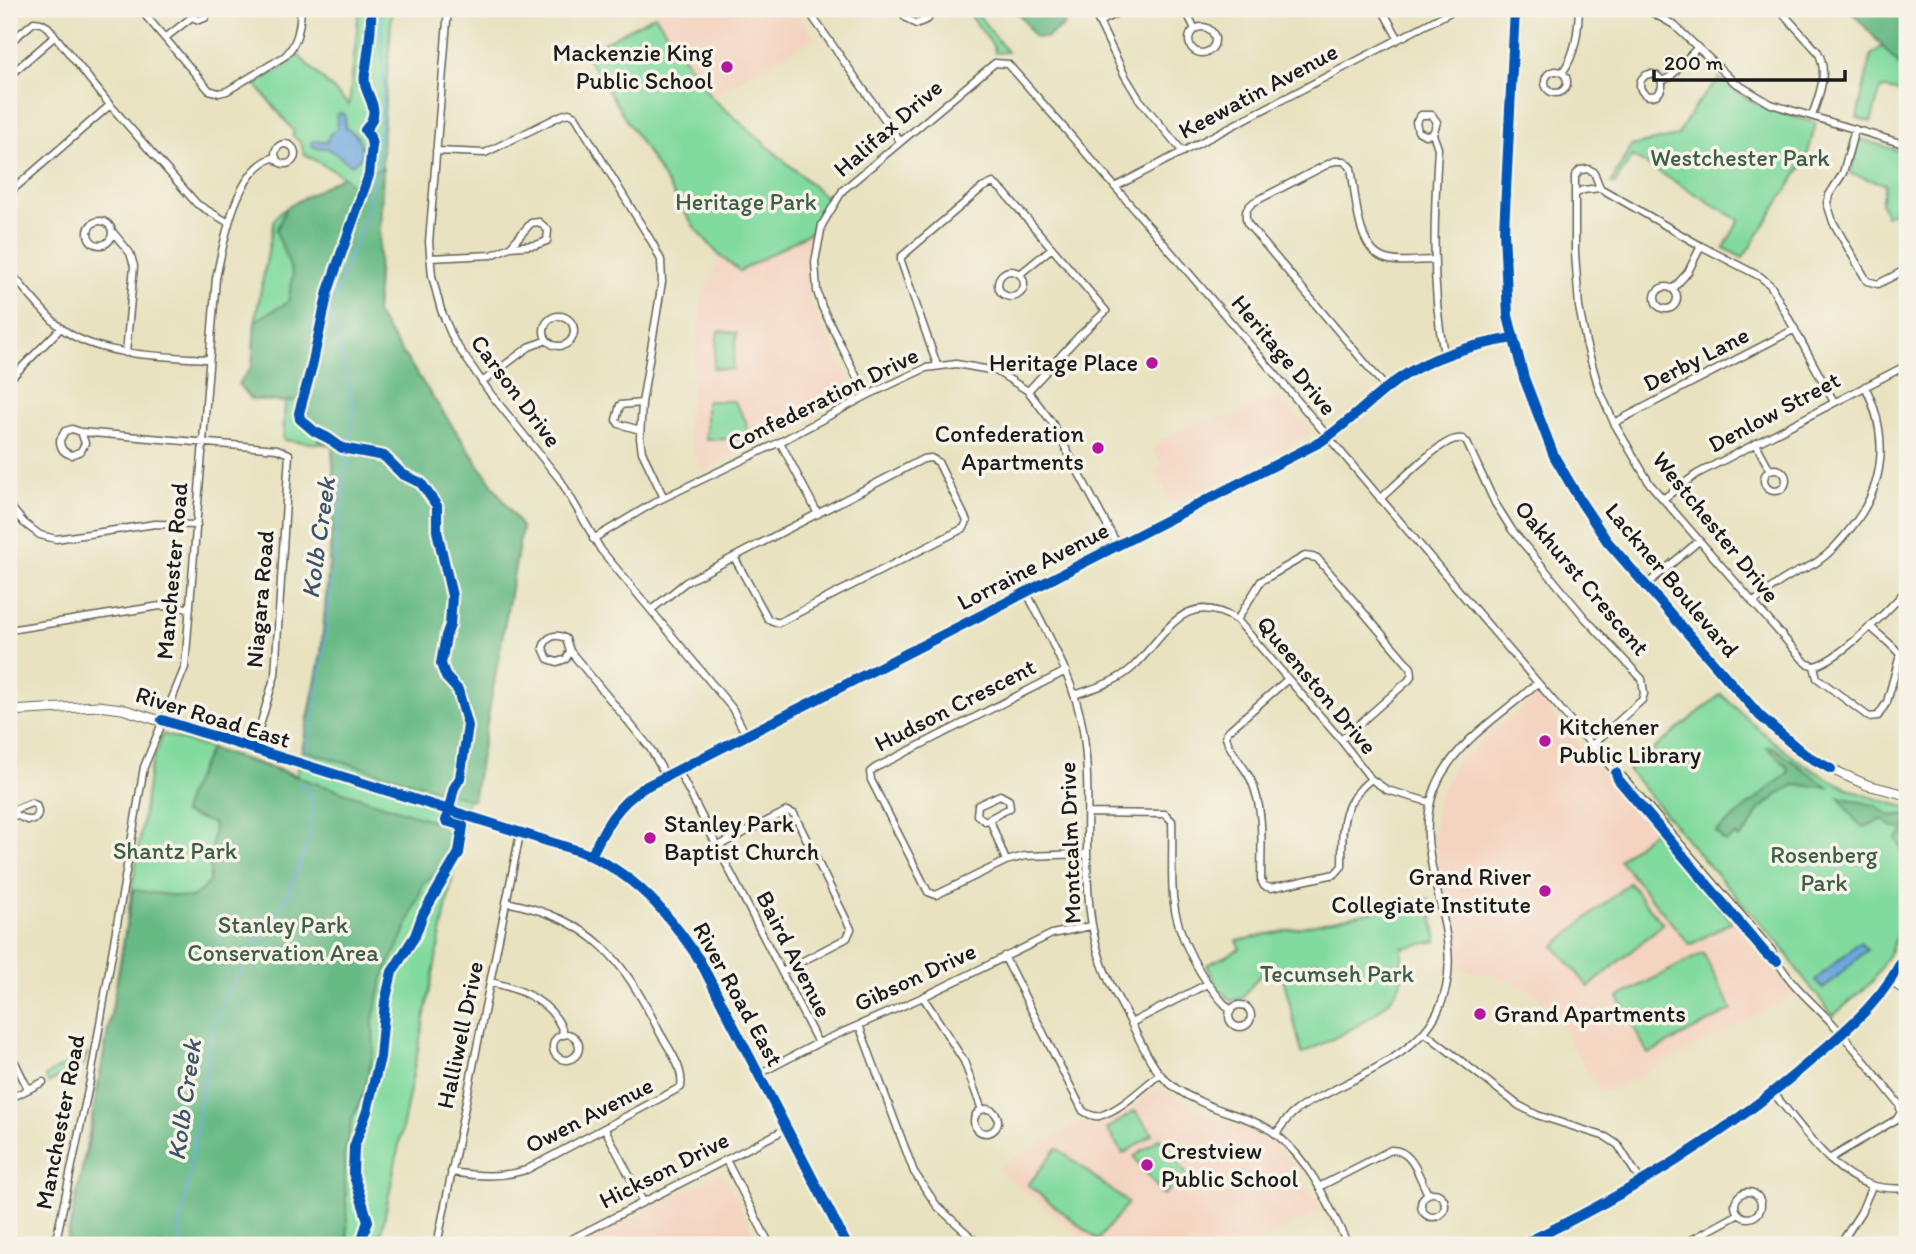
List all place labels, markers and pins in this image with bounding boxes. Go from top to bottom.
place label: Mackenzie King Public School [552,38,714,95]
marker: Mackenzie King Public School [719,59,735,75]
place label: Heritage Place [989,348,1138,377]
marker: Heritage Place [1144,355,1160,371]
place label: Confederation Apartments [935,419,1084,476]
marker: Confederation Apartments [1090,440,1106,456]
place label: Kitchener Public Library [1559,712,1701,769]
marker: Kitchener Public Library [1537,733,1553,749]
place label: Stanley Park Baptist Church [664,809,819,866]
marker: Stanley Park Baptist Church [642,830,658,846]
place label: Grand River Collegiate Institute [1331,862,1531,919]
marker: Grand River Collegiate Institute [1537,883,1553,899]
place label: Grand Apartments [1494,999,1686,1028]
marker: Grand Apartments [1472,1006,1488,1022]
place label: Crestview Public School [1161,1136,1299,1193]
marker: Crestview Public School [1139,1157,1155,1173]

